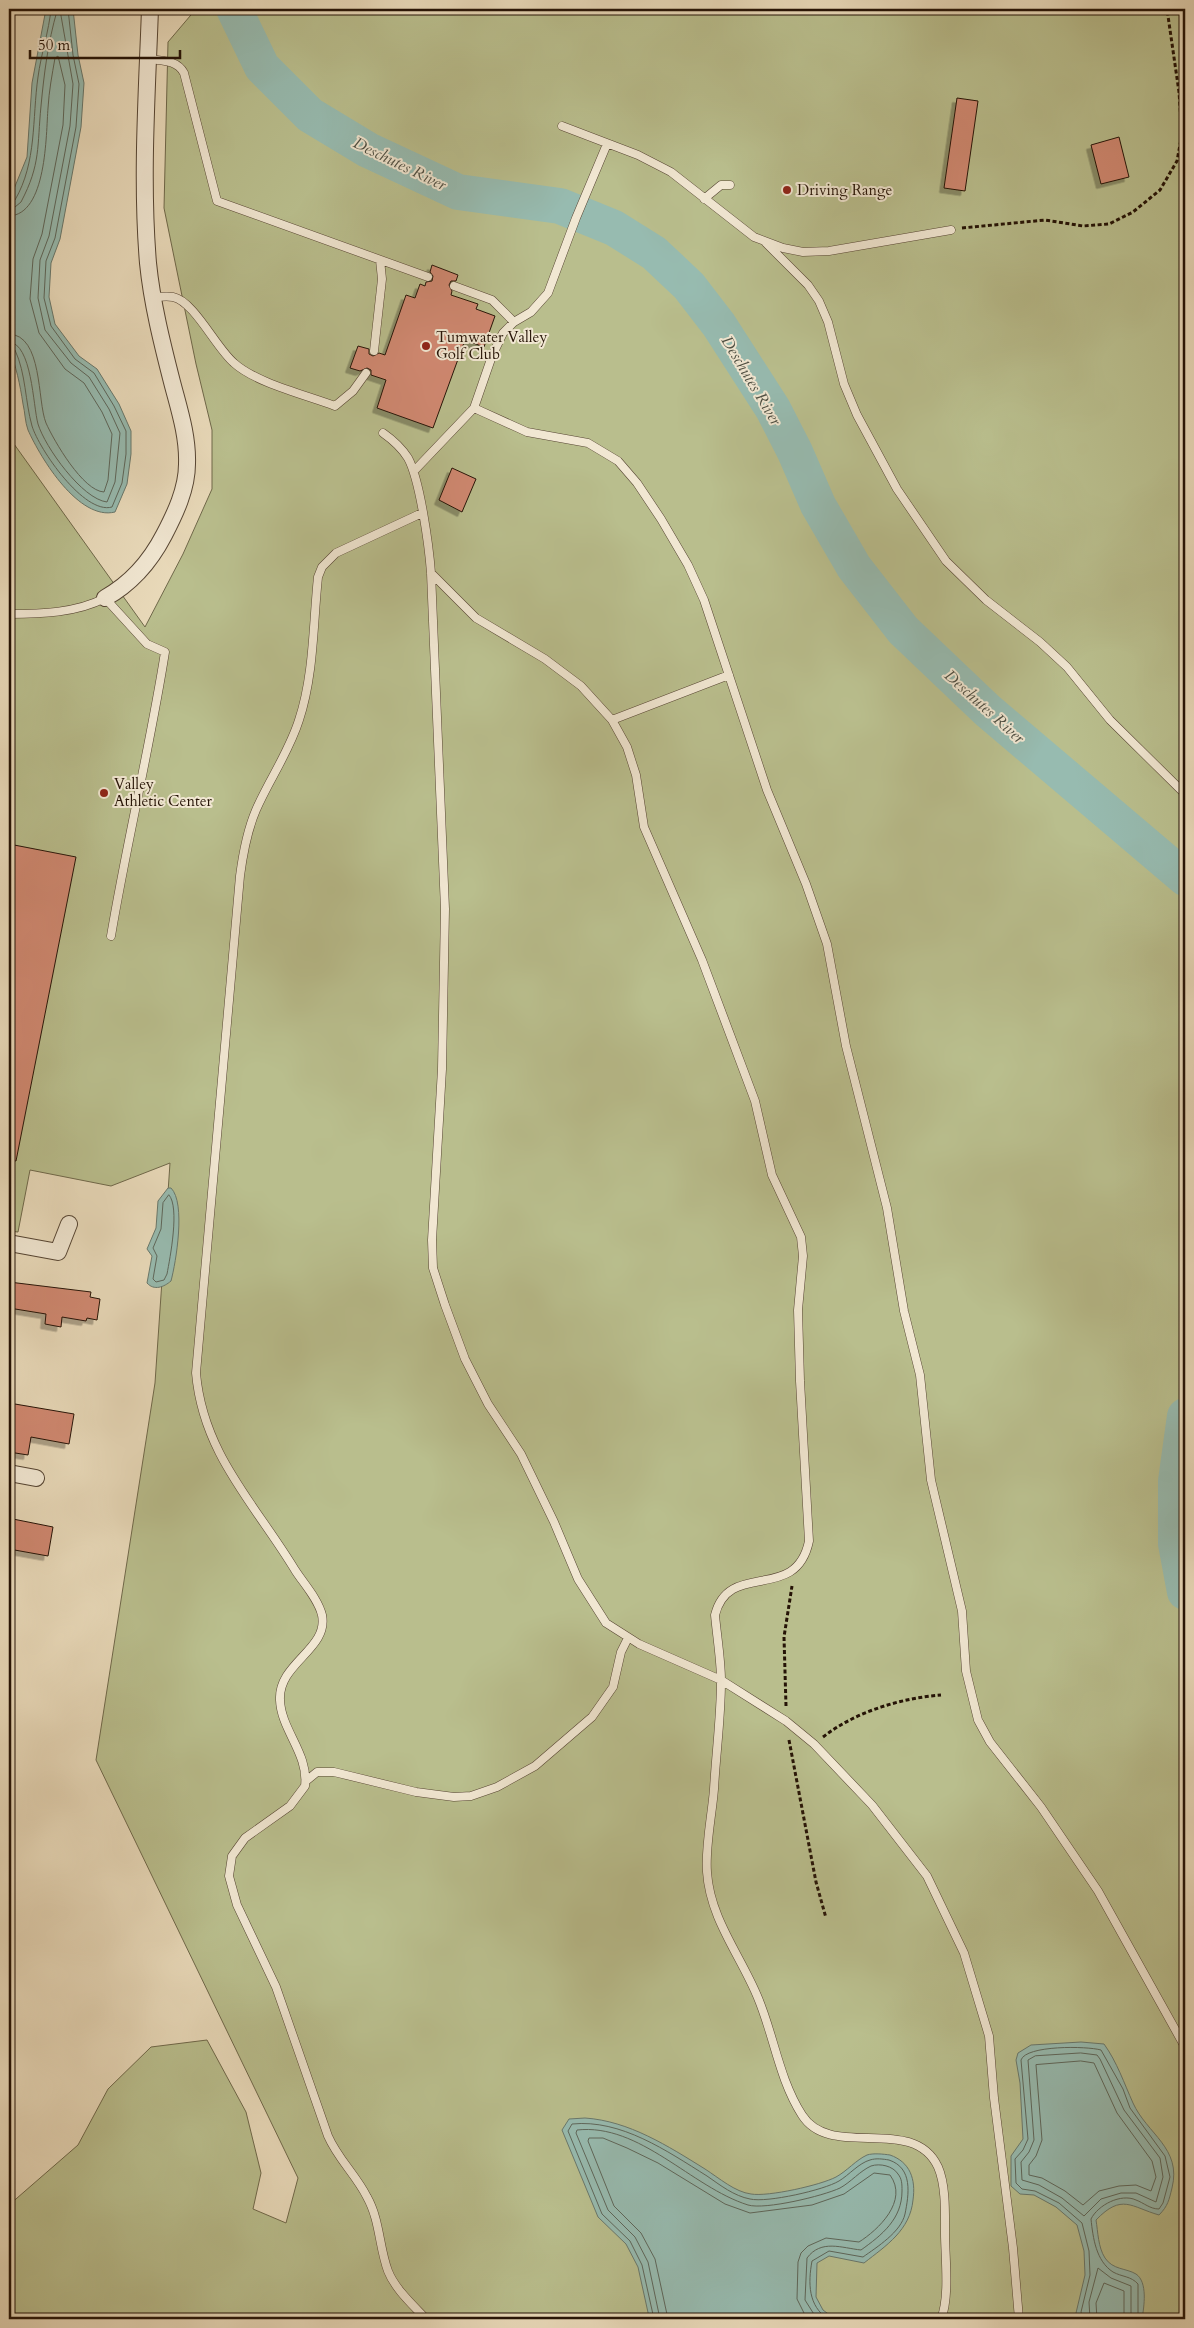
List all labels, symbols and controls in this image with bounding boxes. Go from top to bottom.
scale bar [30,28,180,60]
text: 50 m [38,35,70,55]
water label: Deschutes River [350,132,450,196]
place label: Driving Range [797,180,892,200]
marker: Driving Range [781,184,793,196]
place label: Tumwater Valley Golf Club [436,327,547,364]
water label: Deschutes River [716,332,787,430]
marker: Tumwater Valley Golf Club [420,340,432,352]
water label: Deschutes River [940,665,1030,749]
place label: Valley Athletic Center [114,774,212,811]
marker: Valley Athletic Center [98,787,110,799]

